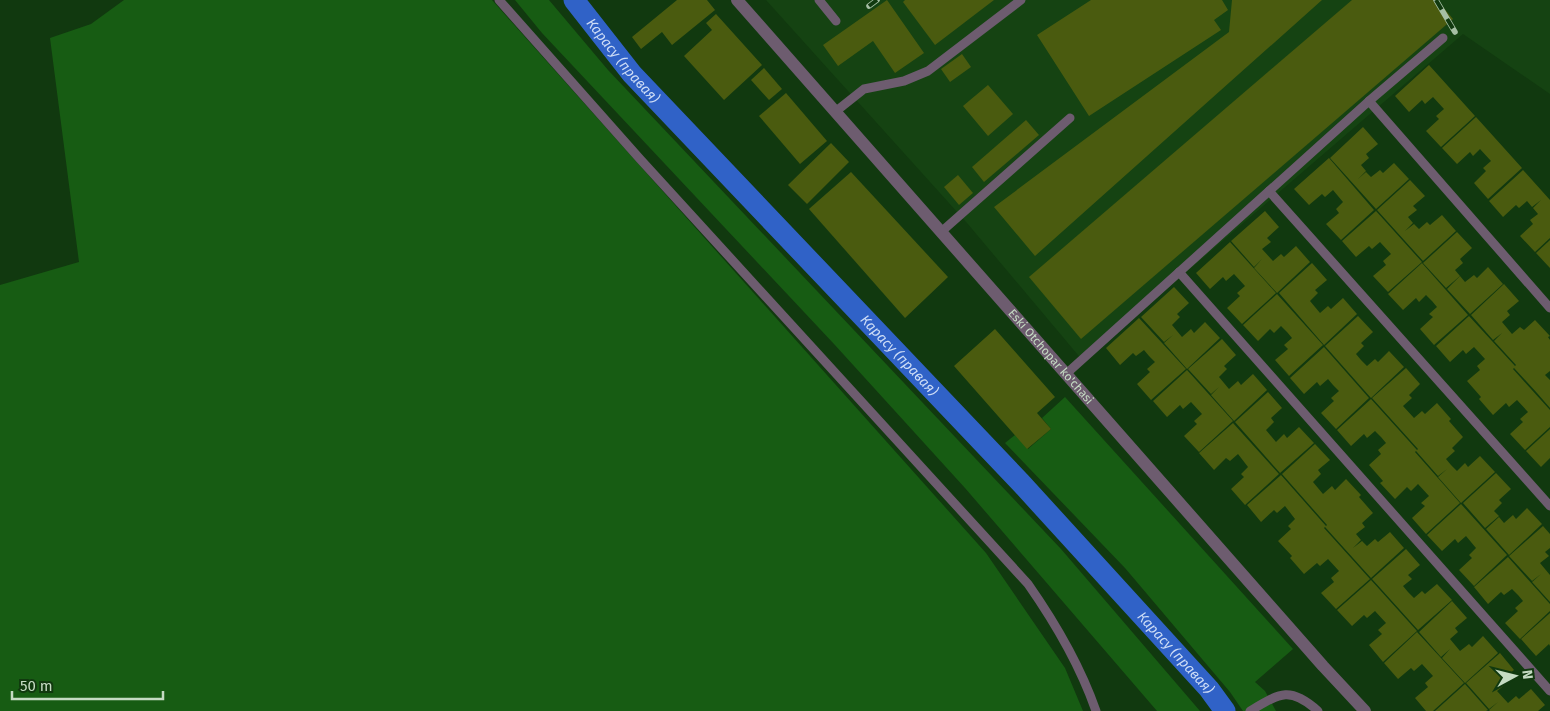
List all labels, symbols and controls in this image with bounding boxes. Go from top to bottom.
water label: Карасу (правая) [583,15,664,107]
street label: Eski Otchopar ko'chasi [1005,306,1096,407]
water label: Карасу (правая) [857,311,942,400]
water label: Карасу (правая) [1134,608,1218,697]
north arrow [1490,651,1540,701]
scale bar [12,668,164,700]
text: N [1518,669,1536,680]
text: 50 m [20,677,53,695]

